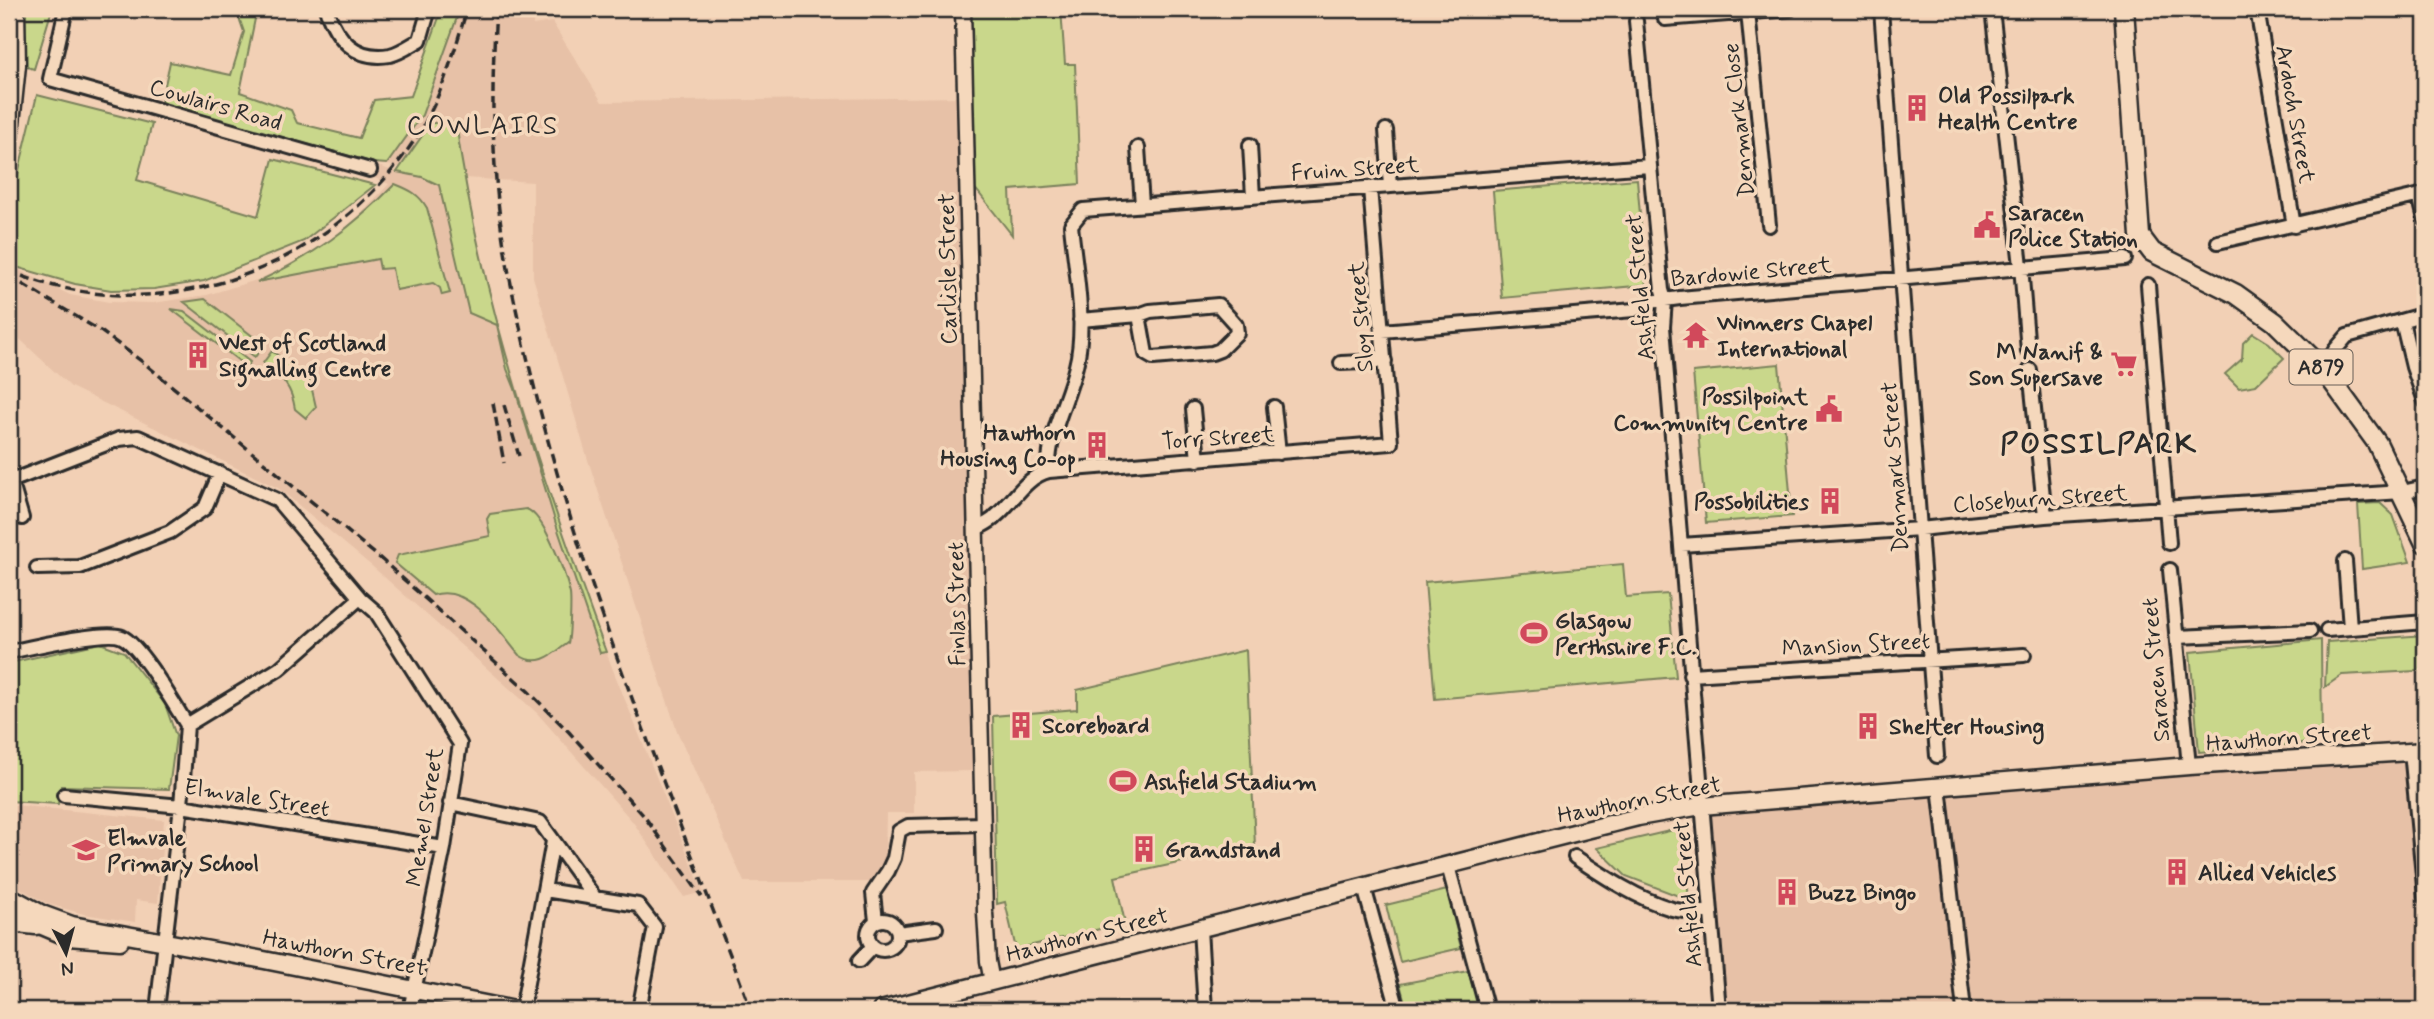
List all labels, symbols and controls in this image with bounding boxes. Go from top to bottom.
street label: Denmark Close [1717,41,1763,198]
street label: Ardoch Street [2267,43,2321,186]
street label: Cowlairs Road [146,73,285,139]
place label: Old Possilpark Health Centre [1938,82,2078,138]
building icon: Old Possilpark Health Centre [1902,93,1932,123]
district label: COWLAIRS [407,110,559,144]
street label: Fruin Street [1290,151,1421,189]
street label: Carlisle Street [933,193,965,345]
place label: Saracen Police Station [2008,199,2138,255]
public building icon: Saracen Police Station [1972,210,2002,240]
street label: Ashfield Street [1620,212,1662,362]
street label: Bardowie Street [1669,251,1833,295]
street label: Sloy Street [1342,260,1382,373]
place label: Winners Chapel International [1716,309,1873,365]
temple icon: Winners Chapel International [1681,320,1711,350]
place label: West of Scotland Signalling Centre [218,329,391,388]
place label: M Nanif & Son Supersave [1969,338,2103,394]
building icon: West of Scotland Signalling Centre [183,340,213,370]
supermarket icon: M Nanif & Son Supersave [2109,349,2139,379]
road number: A879 [2290,350,2352,384]
street label: Denmark Street [1875,380,1917,553]
place label: Possilpoint Community Centre [1613,383,1808,439]
public building icon: Possilpoint Community Centre [1814,394,1844,424]
place label: Hawthorn Housing Co-op [940,419,1076,475]
street label: Torr Street [1161,420,1276,458]
district label: POSSILPARK [2000,425,2198,464]
building icon: Hawthorn Housing Co-op [1082,430,1112,460]
street label: Closeburn Street [1952,479,2129,521]
building icon: Possobilities [1815,486,1845,516]
place label: Possobilities [1694,488,1810,518]
street label: Finlas Street [942,542,974,666]
street label: Saracen Street [2136,596,2178,743]
place label: Glasgow Perthshire F.C. [1555,607,1697,663]
sports icon: Glasgow Perthshire F.C. [1519,618,1549,648]
street label: Mansion Street [1781,627,1931,665]
building icon: Scoreboard [1006,710,1036,740]
building icon: Shelter Housing [1853,711,1883,741]
place label: Scoreboard [1042,712,1149,742]
place label: Shelter Housing [1889,713,2044,745]
street label: Hawthorn Street [2205,718,2373,760]
street label: Memel Street [400,745,452,889]
sports icon: Ashfield Stadium [1108,766,1138,796]
place label: Ashfield Stadium [1144,768,1317,798]
street label: Hawthorn Street [1555,770,1724,832]
street label: Elmvale Street [182,773,331,825]
street label: Ashfield Street [1668,819,1710,969]
place label: Elmvale Primary School [107,824,259,880]
building icon: Grandstand [1129,834,1159,864]
school or university icon: Elmvale Primary School [71,835,101,865]
place label: Grandstand [1165,836,1281,866]
building icon: Allied Vehicles [2162,857,2192,887]
place label: Allied Vehicles [2198,859,2336,889]
building icon: Buzz Bingo [1772,877,1802,907]
place label: Buzz Bingo [1808,879,1916,911]
street label: Hawthorn Street [1003,901,1172,971]
north arrow [32,918,102,988]
street label: Hawthorn Street [260,923,429,985]
text: N [60,955,75,982]

